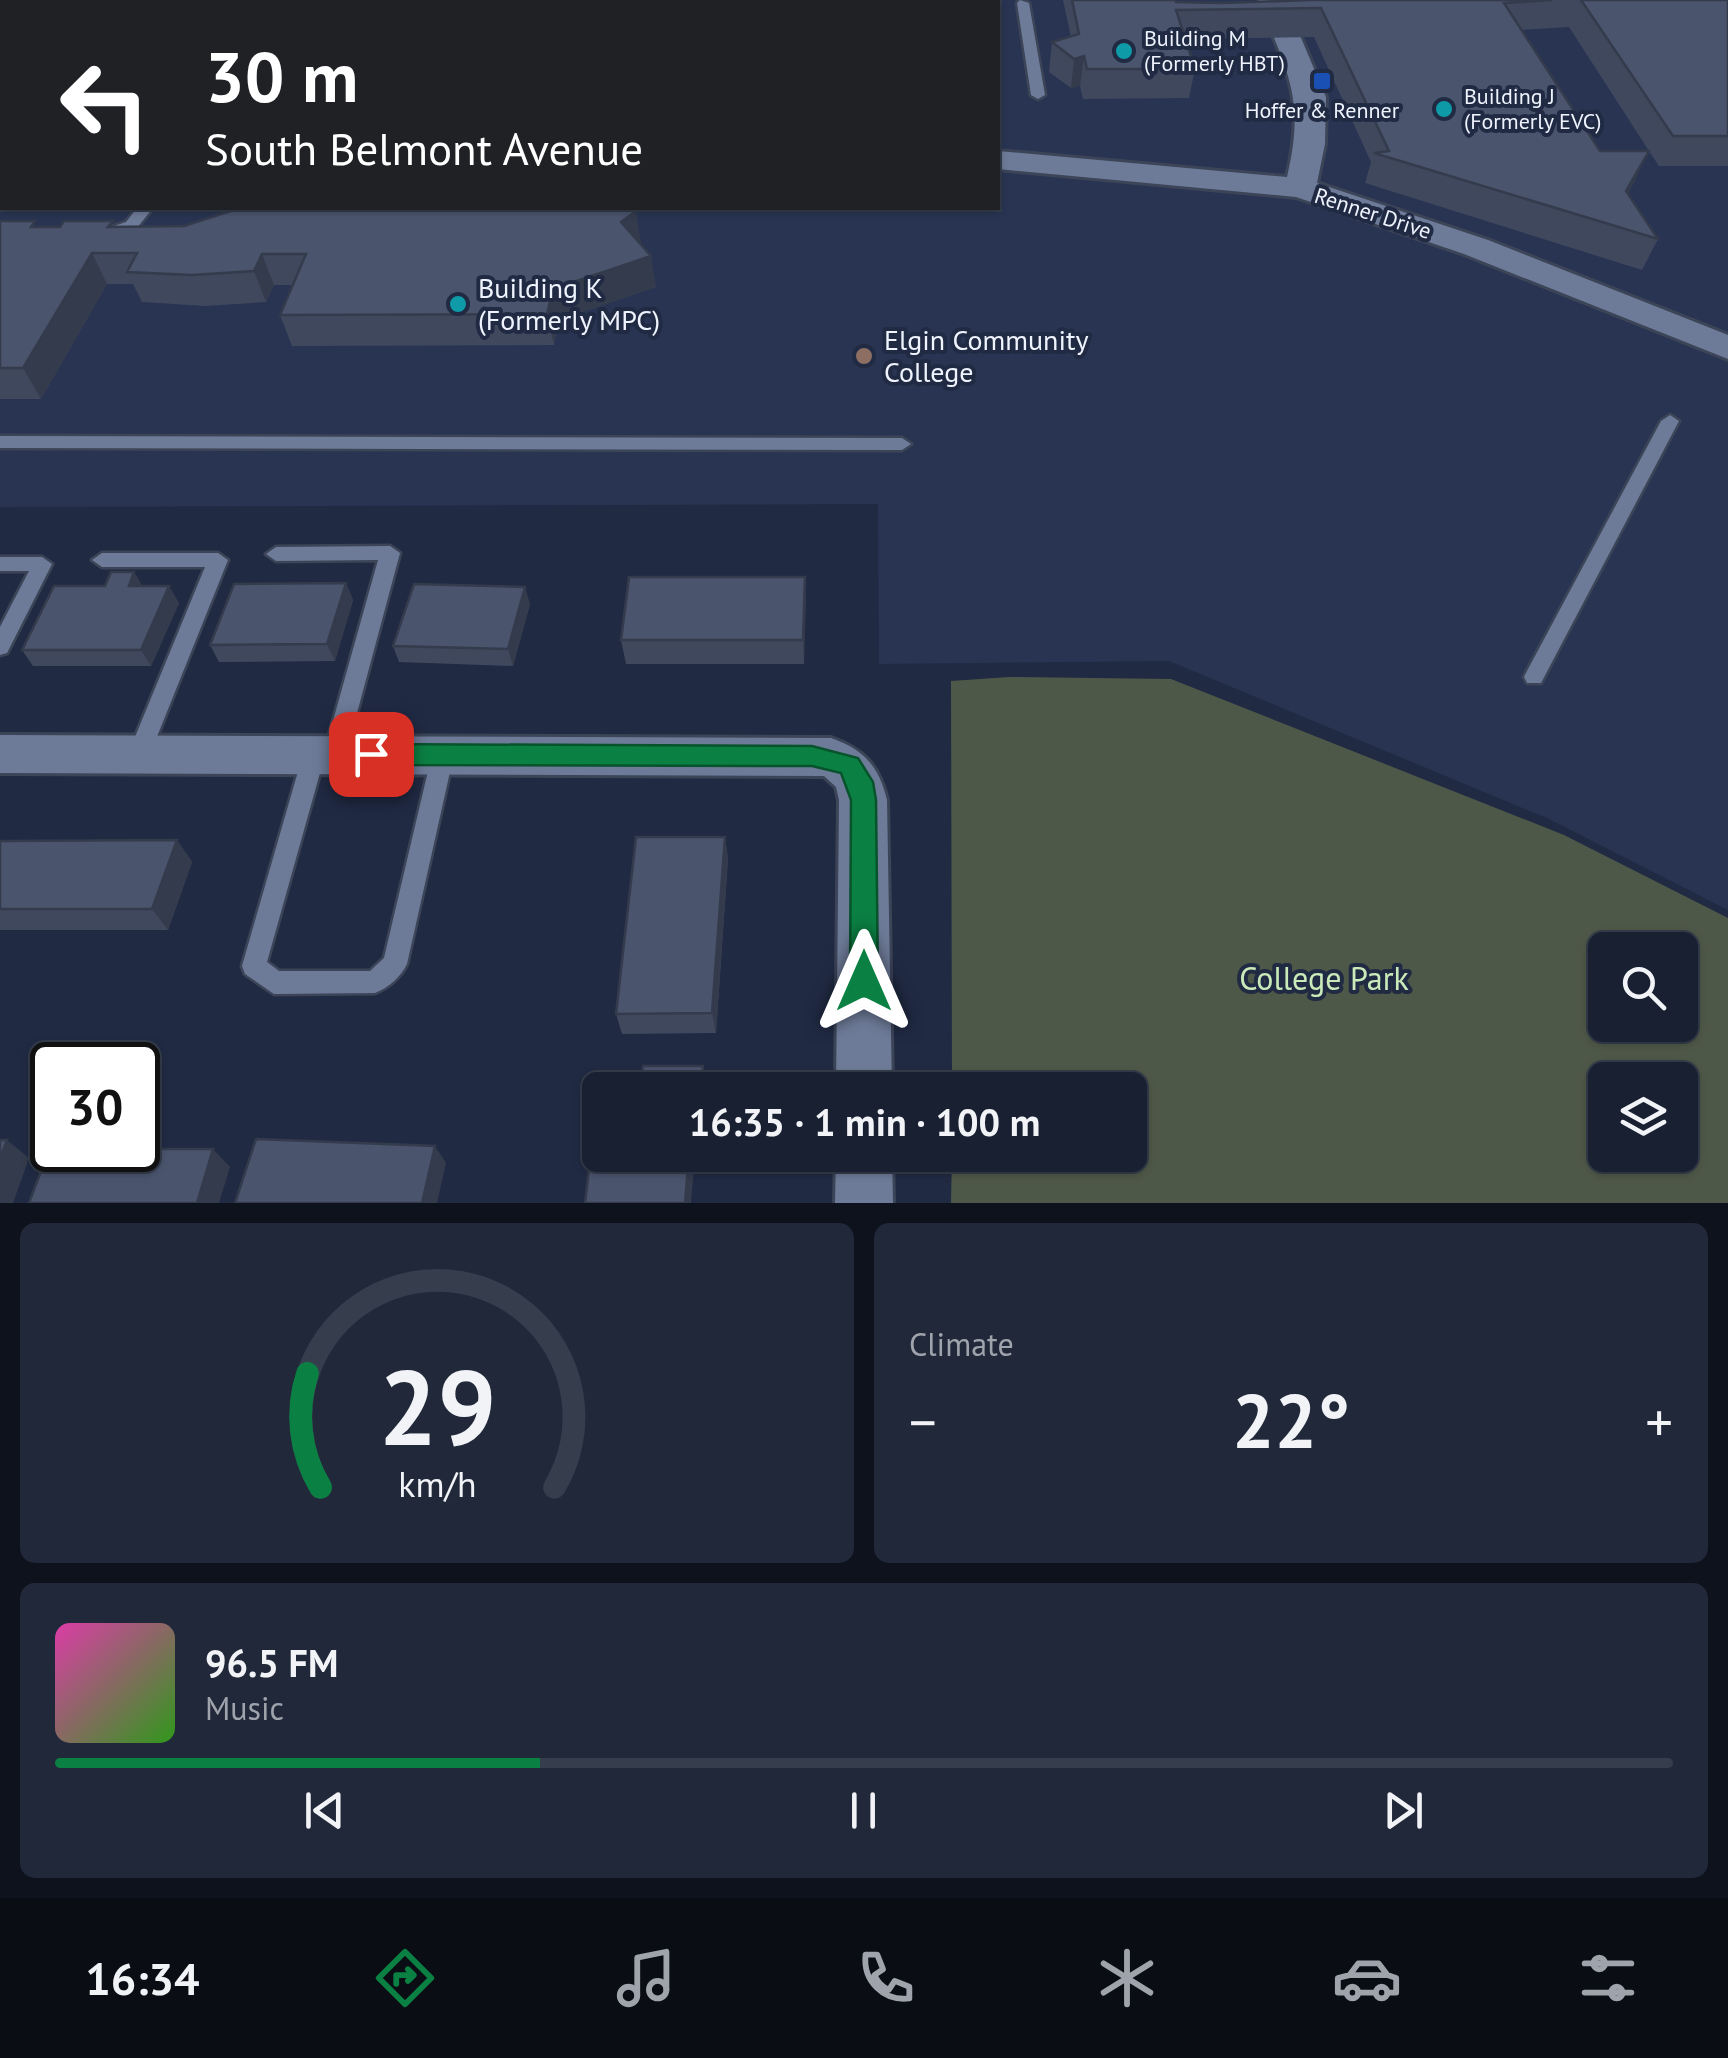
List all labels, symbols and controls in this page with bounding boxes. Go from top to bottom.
place label: Building M (Formerly HBT) [1144,24,1285,77]
text: 30 m [205,31,358,121]
icon: left [40,40,170,170]
marker: Building M (Formerly HBT) [1113,40,1135,62]
marker: Hoffer & Renner [1311,70,1333,92]
place label: Building J (Formerly EVC) [1464,82,1602,135]
place label: Hoffer & Renner [1245,96,1400,124]
marker: Building J (Formerly EVC) [1433,98,1455,120]
text: South Belmont Avenue [205,119,643,177]
street label: Renner Drive [1311,181,1435,245]
place label: Building K (Formerly MPC) [478,269,660,338]
marker: Building K (Formerly MPC) [447,293,469,315]
place label: Elgin Community College [884,321,1088,390]
marker: Elgin Community College [853,345,875,367]
pin [329,712,414,797]
icon: arrive [344,727,399,782]
position arrow [812,929,916,1033]
map controls [1588,932,1698,1172]
button: search [1588,932,1698,1042]
park label: College Park [1239,957,1410,999]
speed limit sign: 30 [30,1042,160,1172]
button: layers [1588,1062,1698,1172]
text: 16:35 · 1 min · 100 m [689,1097,1040,1146]
text: Climate [909,1323,1014,1365]
text: 29 [378,1339,496,1474]
text: 22° [1232,1372,1350,1469]
text: − [909,1386,937,1457]
text: + [1645,1386,1673,1457]
text: km/h [398,1461,476,1507]
text: 96.5 FM [205,1638,338,1687]
text: Music [205,1687,284,1729]
icon: previous [297,1783,352,1838]
icon: pause [836,1783,891,1838]
icon: next [1376,1783,1431,1838]
icon: directions [370,1943,440,2013]
icon: music [611,1943,681,2013]
icon: phone [851,1943,921,2013]
icon: climate [1092,1943,1162,2013]
icon: car [1332,1943,1402,2013]
icon: filters [1573,1943,1643,2013]
text: 16:34 [85,1949,199,2007]

